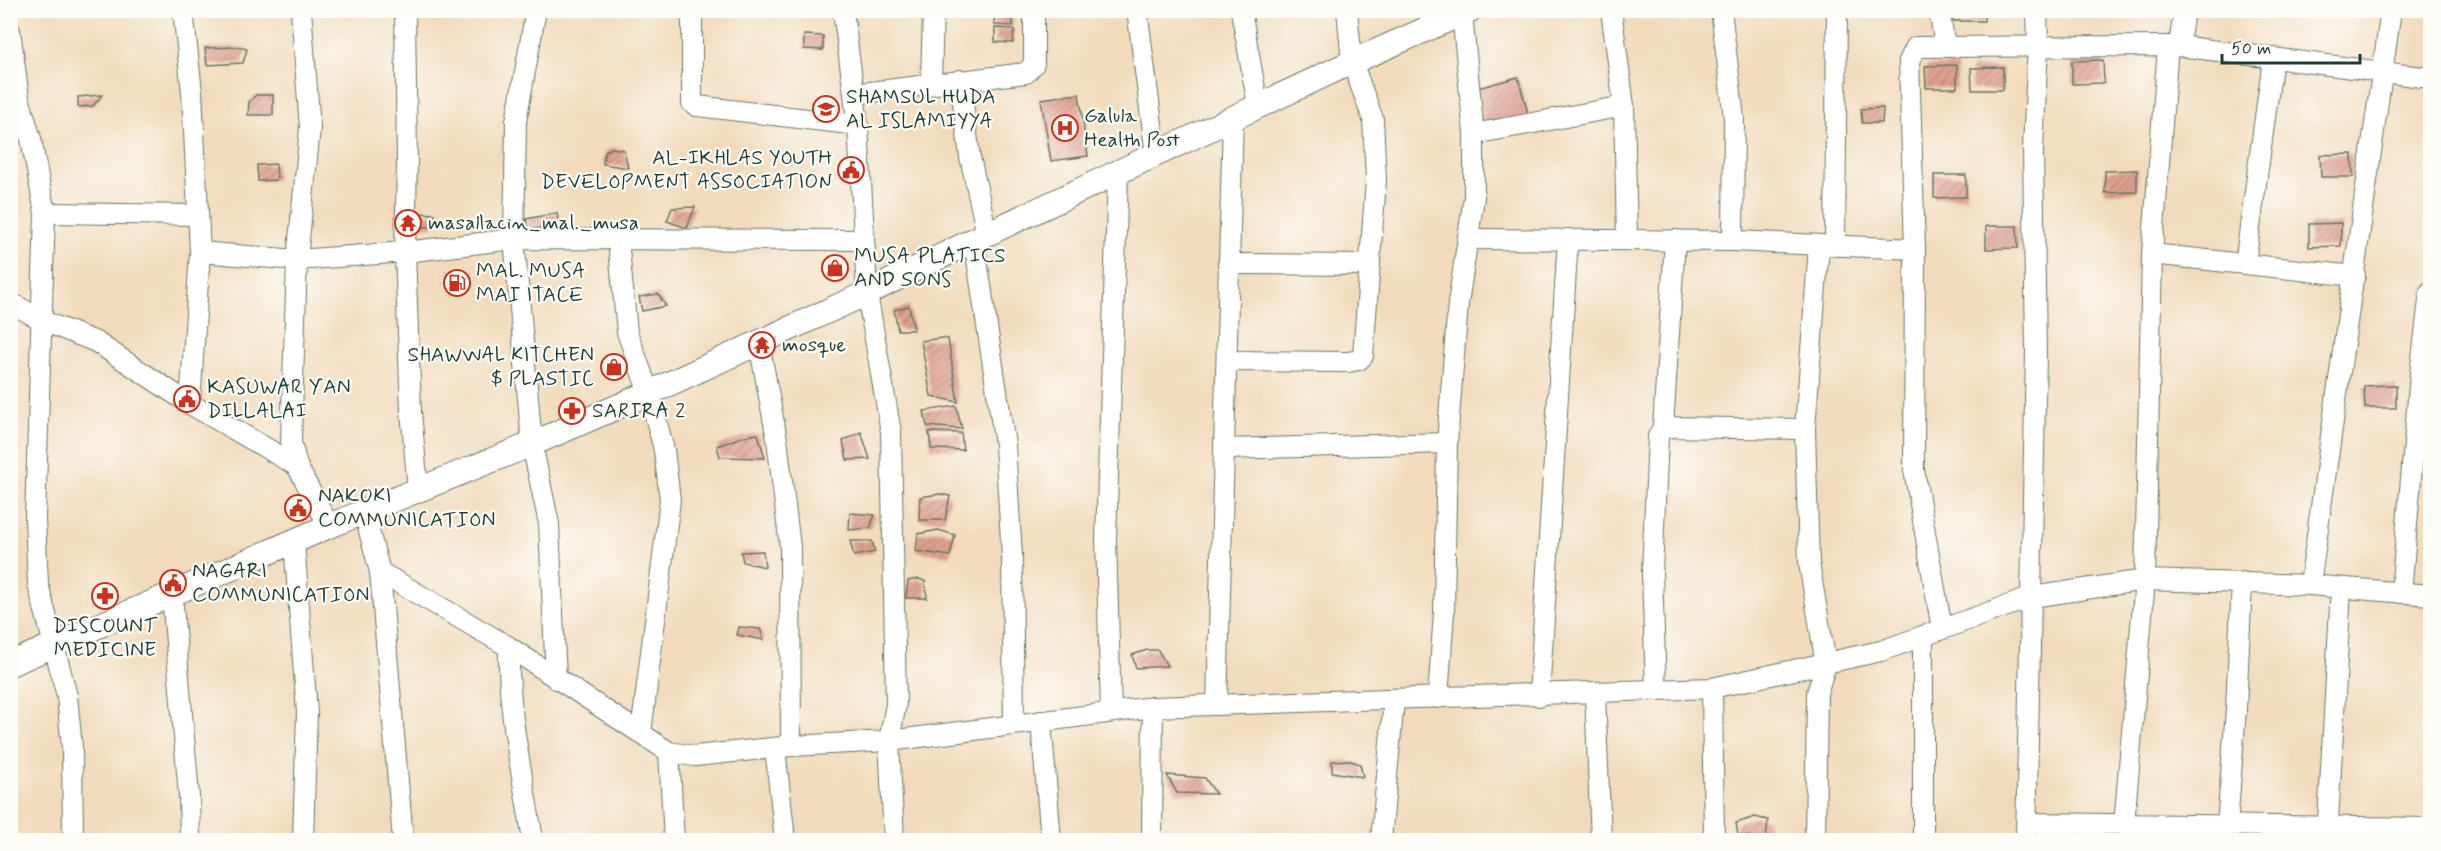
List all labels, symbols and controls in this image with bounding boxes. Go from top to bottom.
scale bar [2222,27,2360,65]
text: 50 m [2231,37,2271,61]
place label: SHAMSUL HUDA AL ISLAMIYYA [846,83,996,135]
school or university icon: SHAMSUL HUDA AL ISLAMIYYA [811,94,841,124]
place label: Galula Health Post [1084,102,1180,154]
hospital icon: Galula Health Post [1050,113,1080,143]
place label: AL-IKHLAS YOUTH DEVELOPMENT ASSOCIATION [540,144,832,196]
public building icon: AL-IKHLAS YOUTH DEVELOPMENT ASSOCIATION [836,155,866,185]
temple icon: masallacin_mal._musa [393,208,423,238]
place label: masallacin_mal._musa [428,209,639,237]
place label: MUSA PLATICS AND SONS [854,242,1006,294]
shop icon: MUSA PLATICS AND SONS [820,253,850,283]
place label: MAL. MUSA MAI ITACE [476,257,585,309]
fuel station icon: MAL. MUSA MAI ITACE [442,268,472,298]
temple icon: mosque [747,330,777,360]
place label: mosque [782,331,846,359]
place label: SHAWWAL KITCHEN $ PLASTIC [408,341,594,393]
shop icon: SHAWWAL KITCHEN $ PLASTIC [599,352,629,382]
place label: KASUWAR ƳAN DILLALAI [207,373,351,425]
public building icon: KASUWAR ƳAN DILLALAI [172,384,202,414]
pharmacy icon: SARIRA 2 [557,396,587,426]
place label: SARIRA 2 [592,397,685,425]
place label: NAKOKI COMMUNICATION [318,482,496,534]
public building icon: NAKOKI COMMUNICATION [283,493,313,523]
place label: NAGARI COMMUNICATION [192,557,370,609]
public building icon: NAGARI COMMUNICATION [158,568,188,598]
pharmacy icon: DISCOUNT MEDICINE [90,581,120,611]
place label: DISCOUNT MEDICINE [53,612,158,664]

